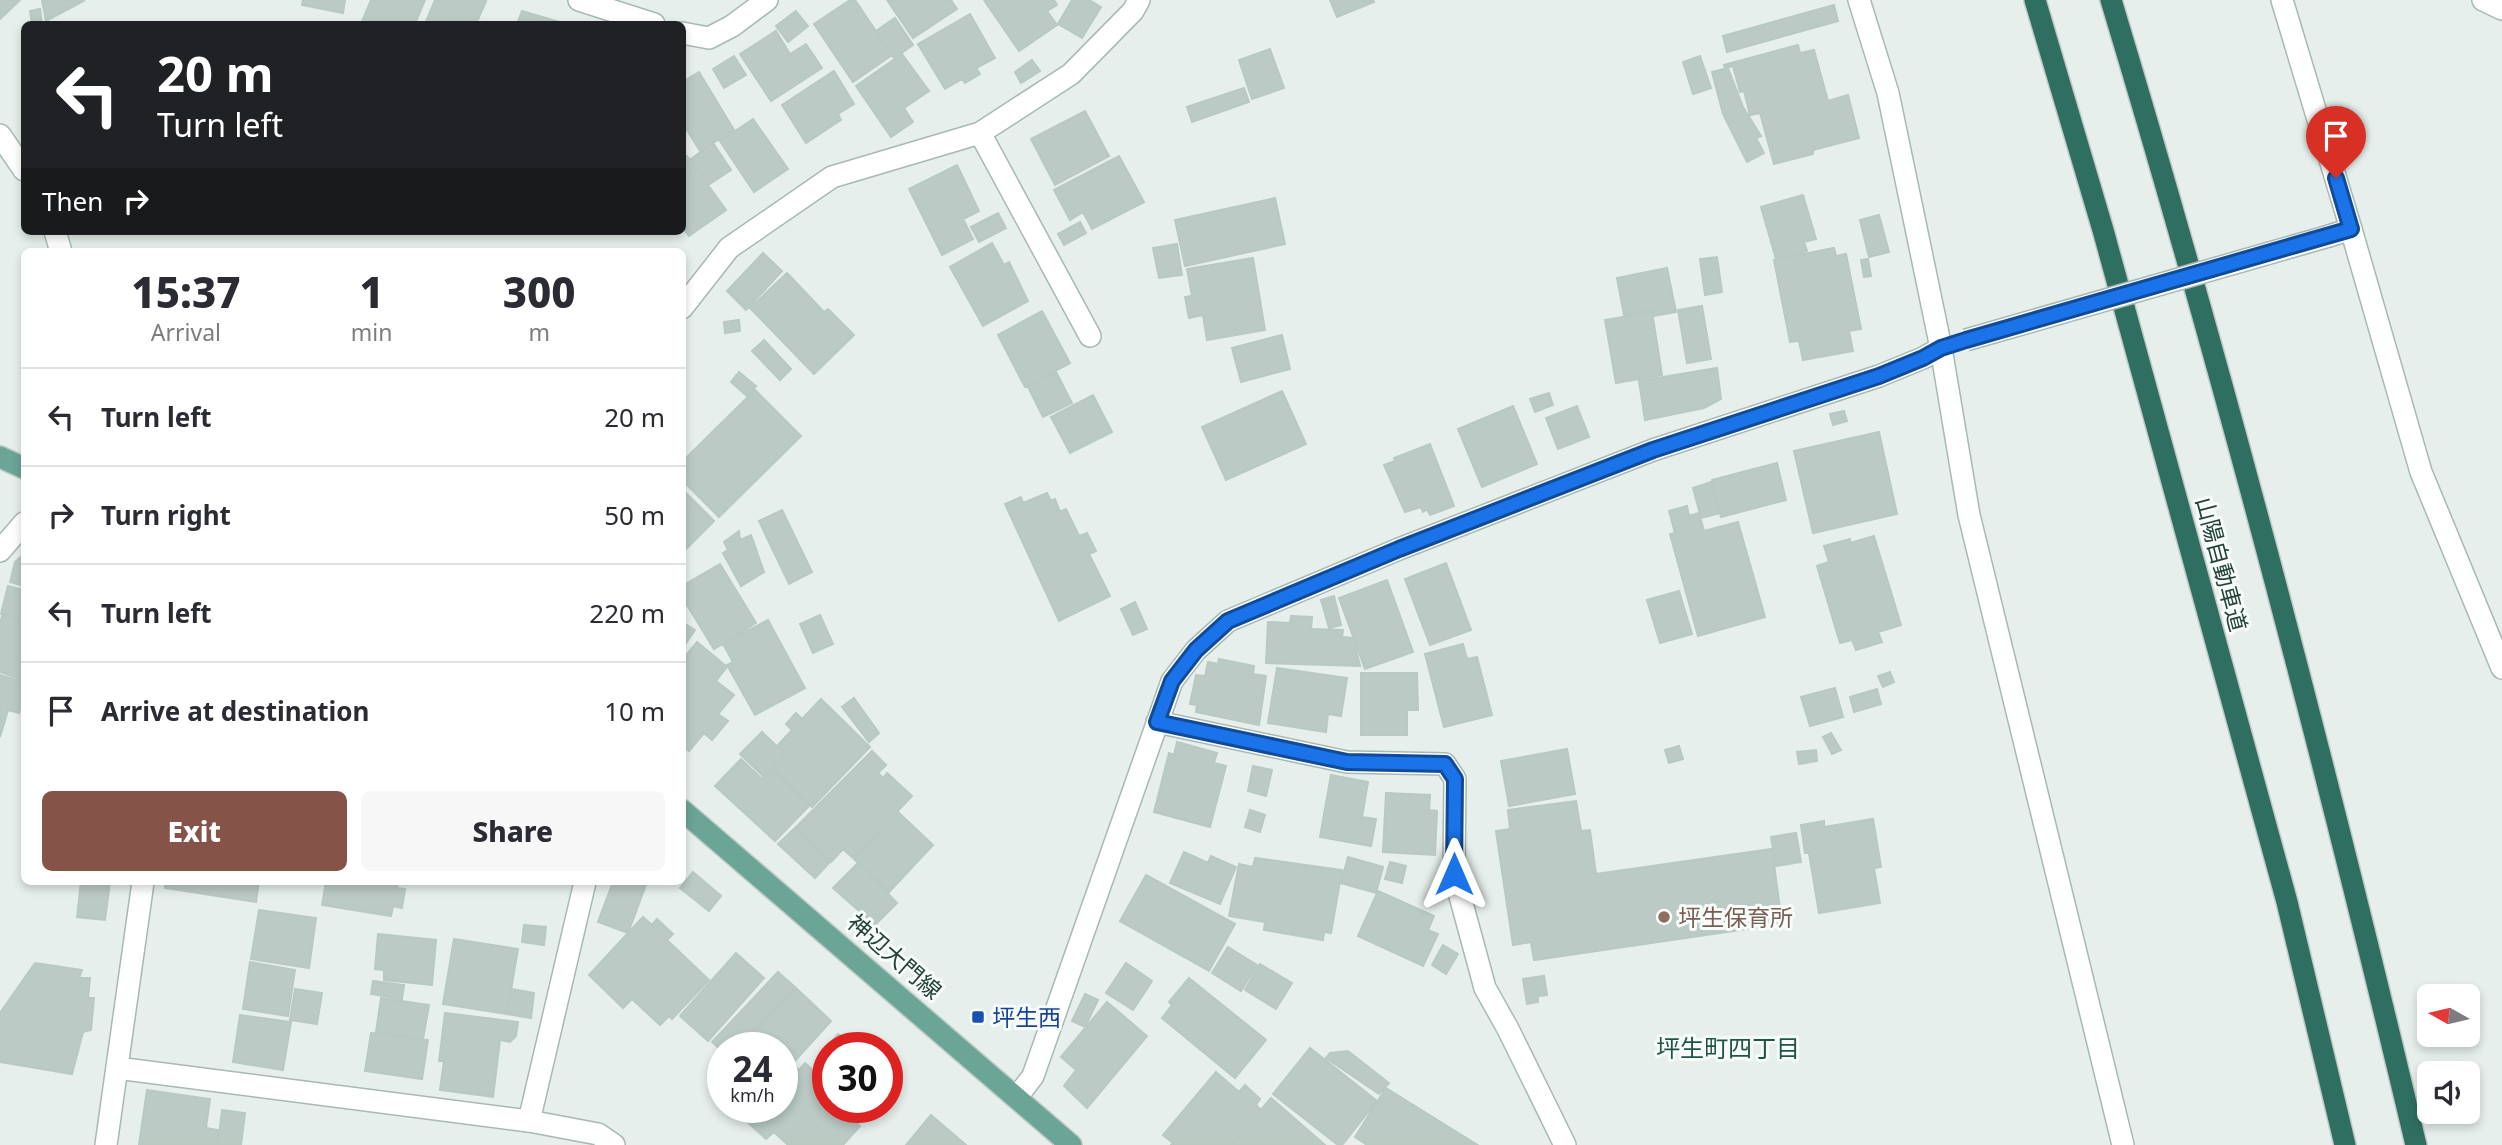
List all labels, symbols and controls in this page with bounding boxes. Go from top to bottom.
text: 20 m [157,40,274,106]
icon: left [42,49,133,140]
text: Turn left [157,103,283,146]
pin [2306,106,2366,178]
icon: arrive [2317,117,2355,155]
icon: right [117,182,155,220]
text: Then [42,183,103,219]
text: 15:37 [131,263,240,320]
text: 1 [359,263,384,320]
text: 300 [503,263,576,320]
text: Arrival [151,316,221,348]
text: min [351,316,392,348]
text: m [528,316,550,348]
icon: left [42,398,80,436]
text: Turn left [101,399,212,435]
text: 20 m [604,399,665,435]
street label: 山陽自動車道 [2189,493,2255,635]
icon: right [42,496,80,534]
text: Turn right [101,497,231,533]
text: 50 m [604,497,665,533]
icon: left [42,594,80,632]
text: Turn left [101,595,212,631]
text: 220 m [589,595,665,631]
icon: arrive [42,692,80,730]
text: Arrive at destination [101,693,370,729]
text: 10 m [604,693,665,729]
button: Exit [42,791,347,871]
button: Share [361,791,665,871]
position arrow [1417,837,1491,911]
place label: 坪生保育所 [1678,901,1793,933]
street label: 神辺大門線 [841,906,949,1006]
marker: 坪生保育所 [1656,909,1672,925]
north arrow [2417,984,2480,1046]
map controls [2417,984,2480,1124]
place label: 坪生西 [992,1001,1061,1033]
marker: 坪生西 [970,1009,986,1025]
district label: 坪生町四丁目 [1656,1031,1800,1064]
speed limit sign: 30 [812,1032,903,1123]
text: 24 [732,1045,773,1092]
button: sound [2417,1061,2480,1124]
text: km/h [730,1083,775,1107]

